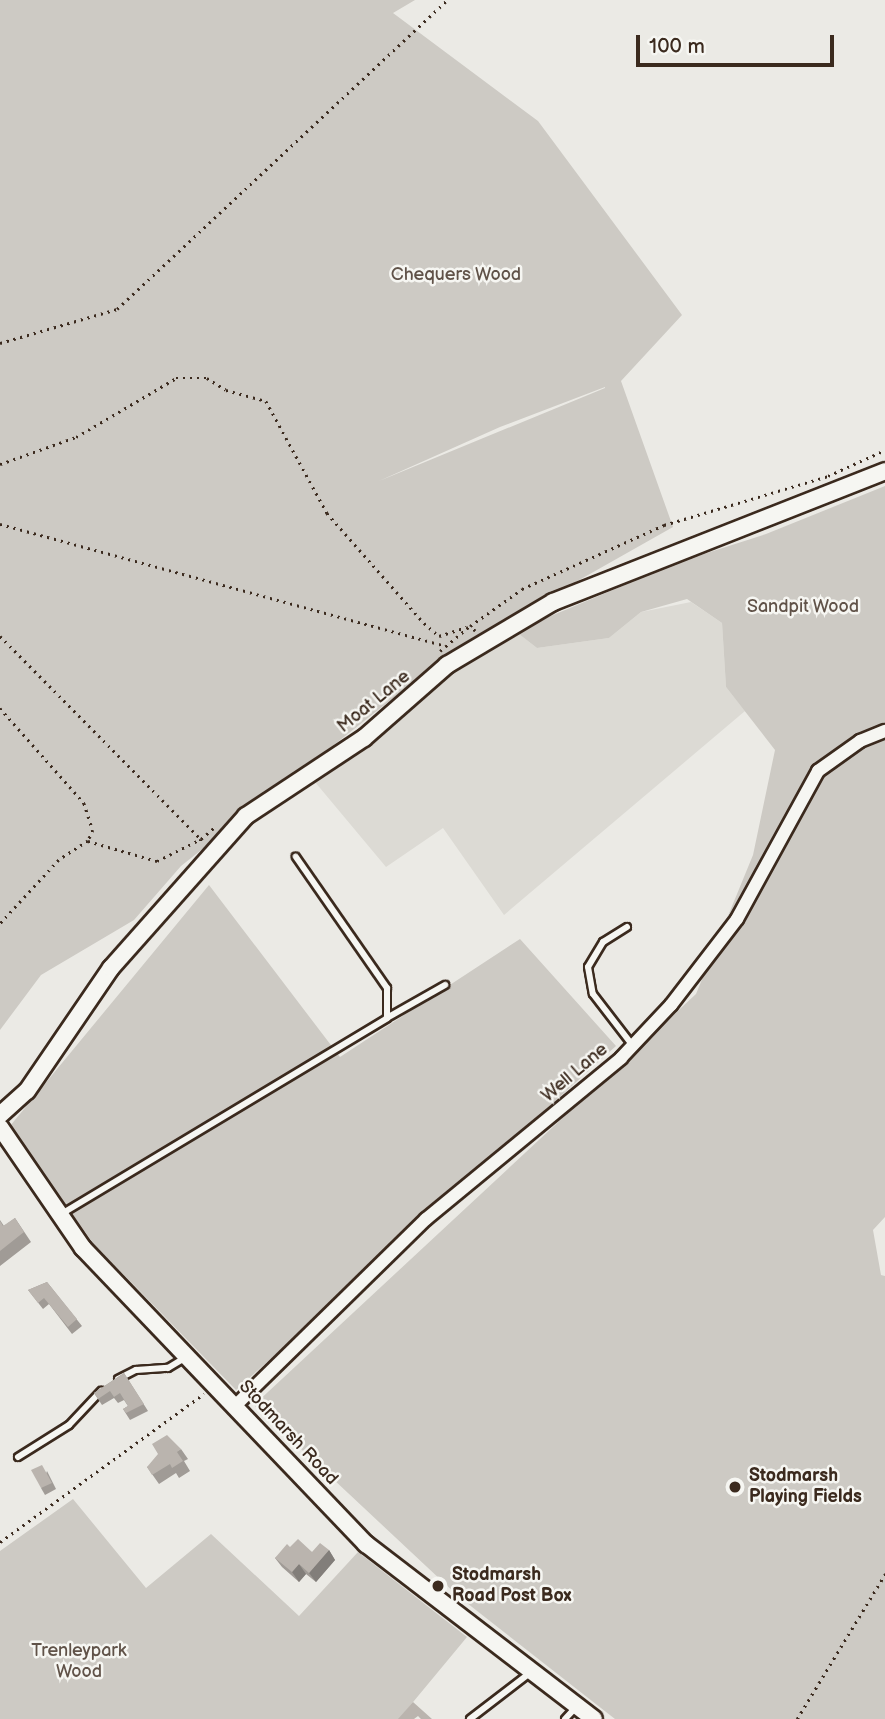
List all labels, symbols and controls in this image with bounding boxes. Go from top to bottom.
scale bar [640,21,838,65]
text: 100 m [649,34,705,59]
park label: Chequers Wood [390,264,522,286]
park label: Sandpit Wood [747,596,859,618]
street label: Moat Lane [333,666,415,738]
street label: Well Lane [538,1039,612,1107]
street label: Stodmarsh Road [234,1376,342,1490]
place label: Stodmarsh Playing Fields [749,1466,862,1508]
marker: Stodmarsh Playing Fields [727,1479,743,1495]
place label: Stodmarsh Road Post Box [452,1565,571,1608]
marker: Stodmarsh Road Post Box [430,1578,446,1594]
park label: Trenleypark Wood [31,1641,127,1684]

